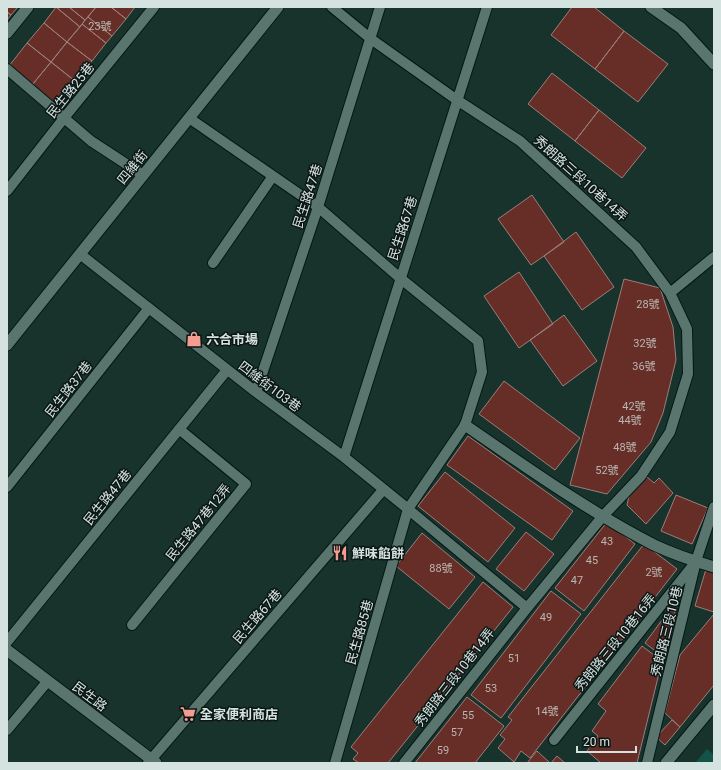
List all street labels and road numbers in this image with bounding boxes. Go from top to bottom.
street label: 民生路25巷 [44,60,97,121]
street label: 秀朗路三段10巷14弄 [531,133,630,224]
street label: 四維街 [114,147,150,187]
street label: 民生路47巷 [290,162,325,230]
street label: 民生路67巷 [385,194,420,262]
street label: 民生路37巷 [42,358,95,420]
street label: 四維街103巷 [236,358,304,415]
street label: 民生路47巷 [81,467,134,528]
street label: 民生路47巷12弄 [163,481,234,564]
street label: 秀朗路三段10巷 [648,584,685,678]
street label: 民生路67巷 [230,586,285,646]
street label: 秀朗路三段10巷16弄 [572,591,659,694]
street label: 民生路85巷 [343,598,376,666]
street label: 秀朗路三段10巷14弄 [411,625,497,729]
street label: 民生路 [70,679,110,714]

